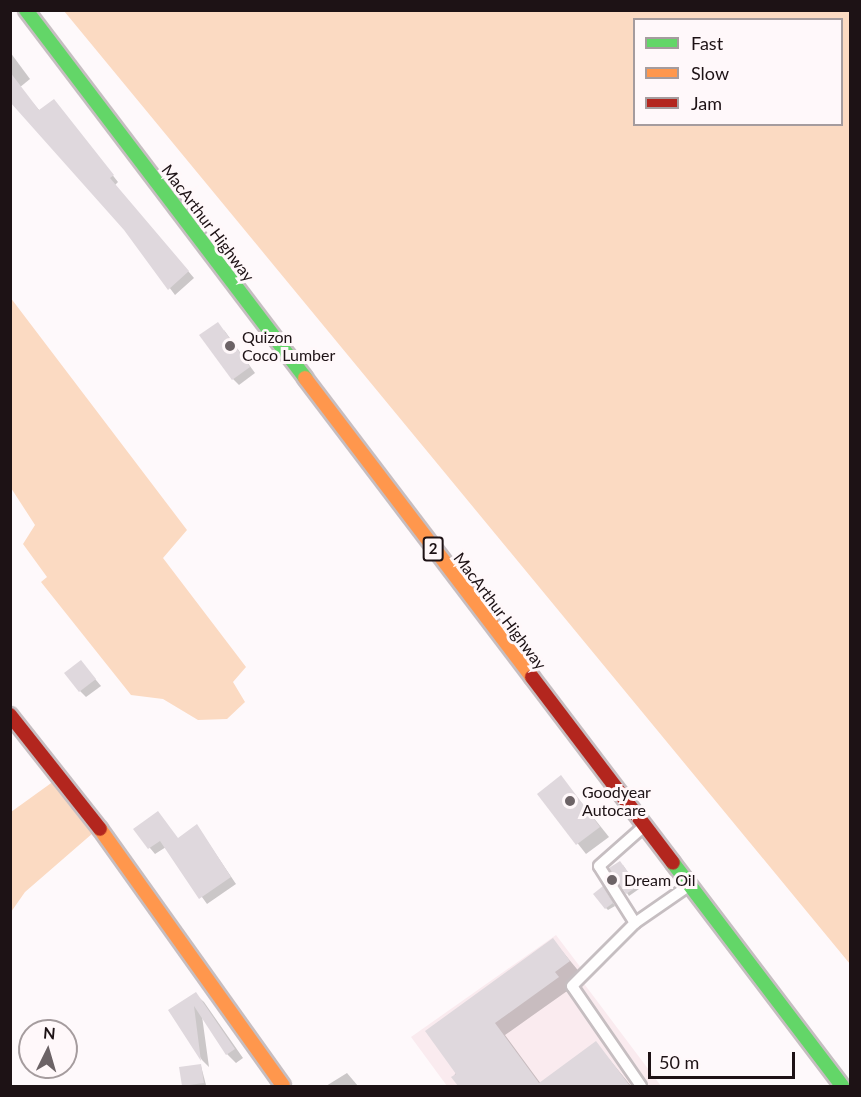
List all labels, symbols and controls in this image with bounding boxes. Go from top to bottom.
legend [633,18,843,126]
text: Fast [691,32,723,54]
text: Slow [691,62,729,84]
text: Jam [691,92,722,114]
street label: MacArthur Highway [158,161,258,285]
place label: Quizon Coco Lumber [242,327,335,365]
marker: Quizon Coco Lumber [223,339,237,353]
road number: 2 [422,537,444,561]
street label: MacArthur Highway [450,549,550,673]
place label: Goodyear Autocare [582,782,651,820]
marker: Goodyear Autocare [563,794,577,808]
place label: Dream Oil [624,870,695,890]
marker: Dream Oil [605,873,619,887]
north arrow [18,1019,78,1079]
text: N [42,1023,56,1043]
scale bar [651,1040,798,1078]
text: 50 m [659,1051,699,1073]

